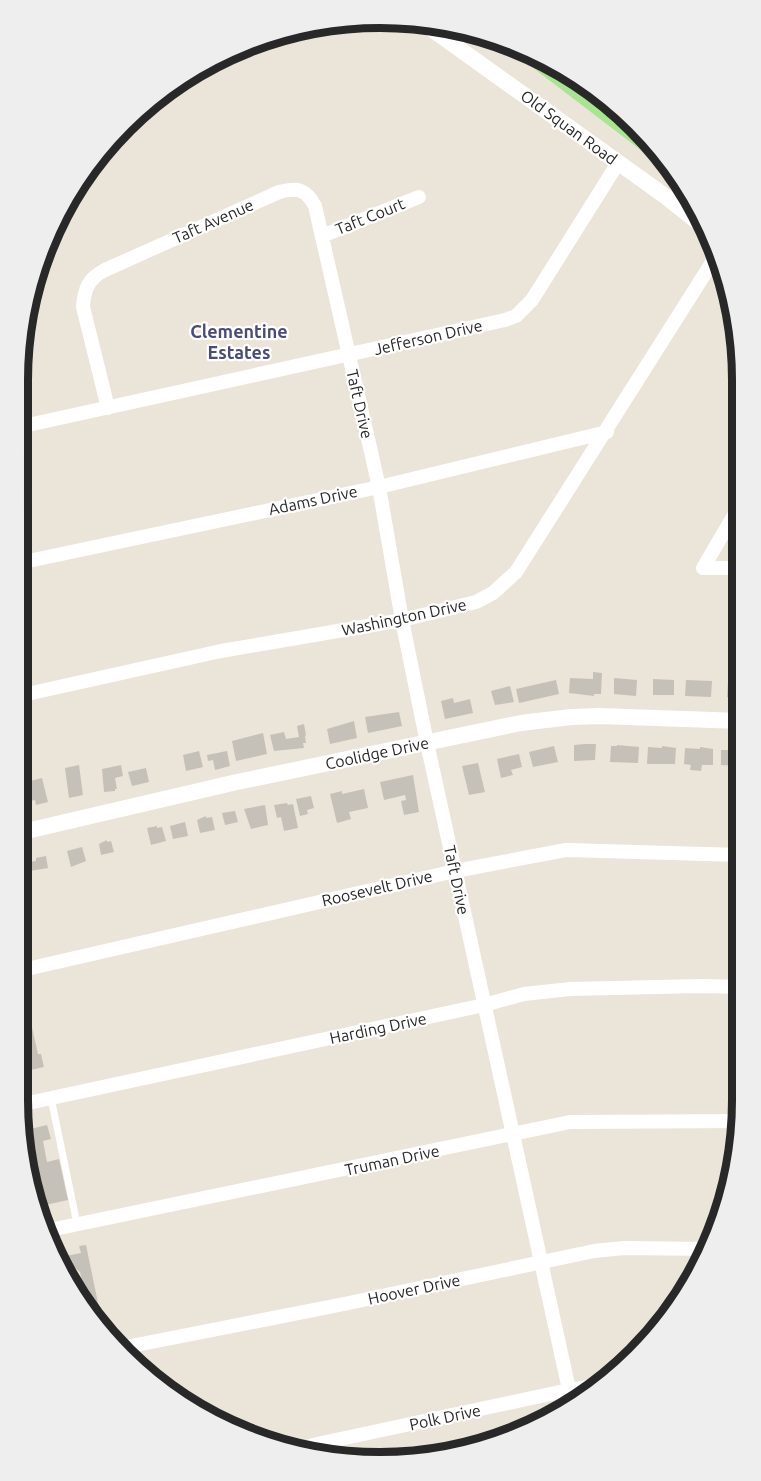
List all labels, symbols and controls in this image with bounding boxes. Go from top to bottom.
street label: Old Squan Road [517,86,621,168]
street label: Taft Court [333,194,408,238]
street label: Taft Avenue [170,195,256,247]
street label: Jefferson Drive [372,316,484,358]
district label: Clementine Estates [190,321,288,362]
street label: Taft Drive [343,368,377,440]
street label: Adams Drive [267,482,359,518]
street label: Washington Drive [340,595,468,639]
street label: Coolidge Drive [324,733,430,773]
street label: Taft Drive [441,844,473,916]
street label: Roosevelt Drive [320,867,434,909]
street label: Harding Drive [328,1009,428,1047]
street label: Truman Drive [343,1141,441,1179]
street label: Hoover Drive [366,1270,462,1308]
street label: Polk Drive [408,1401,482,1433]

